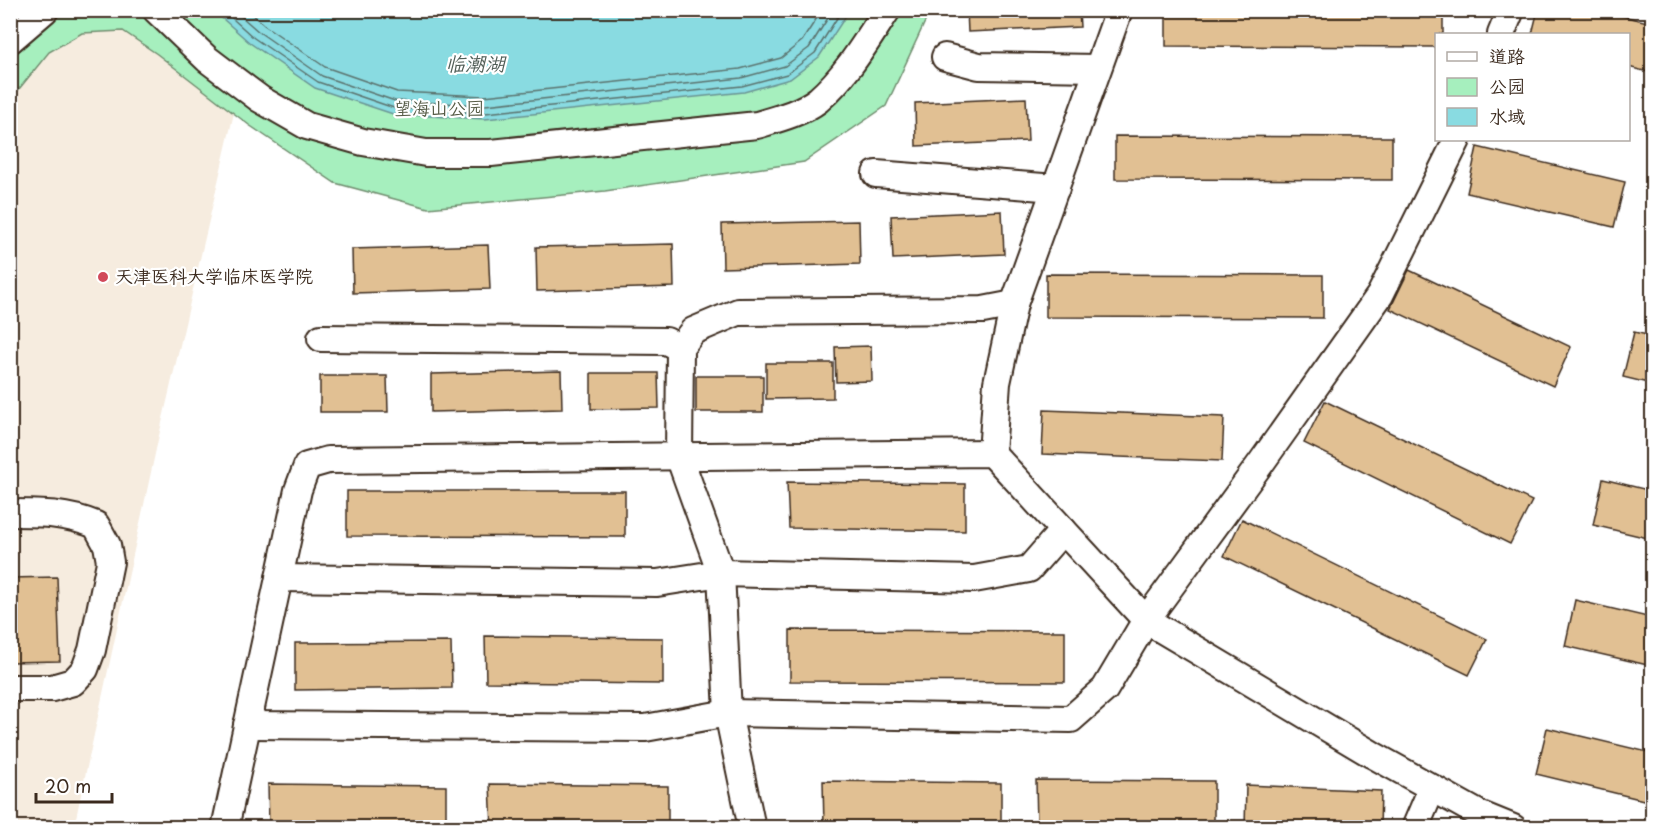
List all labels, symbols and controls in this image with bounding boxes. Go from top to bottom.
legend [1435,33,1630,141]
text: 道路 [1489,42,1525,69]
water label: 临潮湖 [445,48,507,78]
text: 公园 [1489,72,1525,99]
park label: 望海山公园 [394,94,484,121]
text: 水域 [1489,102,1525,129]
place label: 天津医科大学临床医学院 [115,262,313,289]
marker: 天津医科大学临床医学院 [96,270,110,284]
scale bar [36,766,112,804]
text: 20 m [45,772,91,799]

